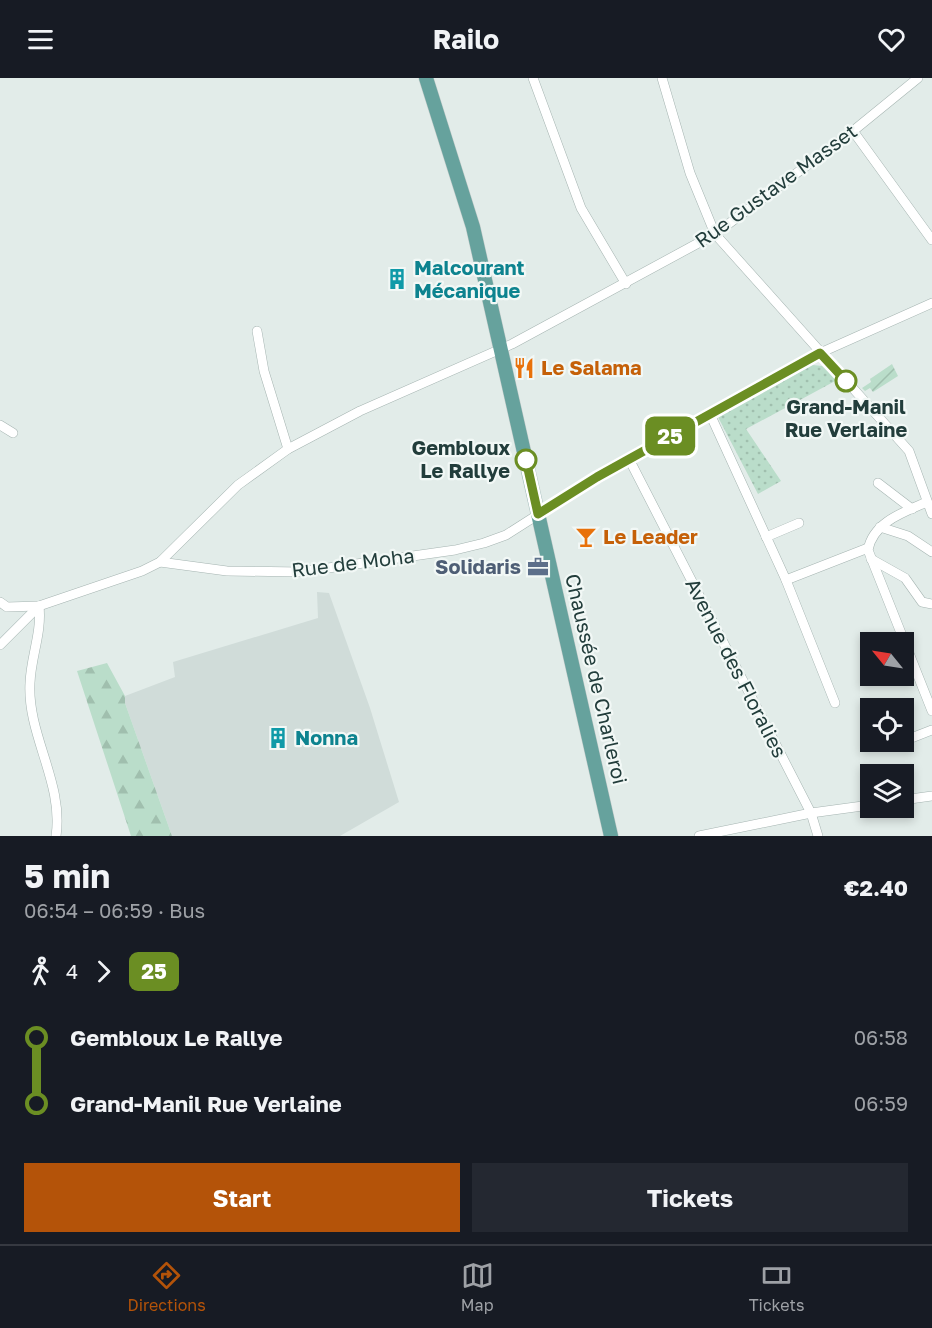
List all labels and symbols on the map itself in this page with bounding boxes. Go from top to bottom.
street label: Rue Gustave Masset [690,118,861,252]
place label: Malcourant Mécanique [414,255,525,302]
building icon: Malcourant Mécanique [385,267,409,291]
place label: Le Salama [541,355,642,379]
restaurant icon: Le Salama [512,356,536,380]
marker: Grand-Manil Rue Verlaine [835,370,857,392]
place label: Grand-Manil Rue Verlaine [785,394,907,441]
line badge: 25 [643,416,697,456]
place label: Gembloux Le Rallye [412,435,510,482]
marker: Gembloux Le Rallye [515,449,537,471]
place label: Le Leader [603,524,698,548]
bar icon: Le Leader [574,525,598,549]
street label: Rue de Moha [290,543,416,581]
place label: Solidaris [435,554,521,578]
office icon: Solidaris [526,555,550,579]
street label: Chaussée de Charleroi [561,571,633,786]
street label: Avenue des Floralies [681,574,793,761]
north arrow [860,632,914,686]
place label: Nonna [295,725,358,749]
building icon: Nonna [266,726,290,750]

